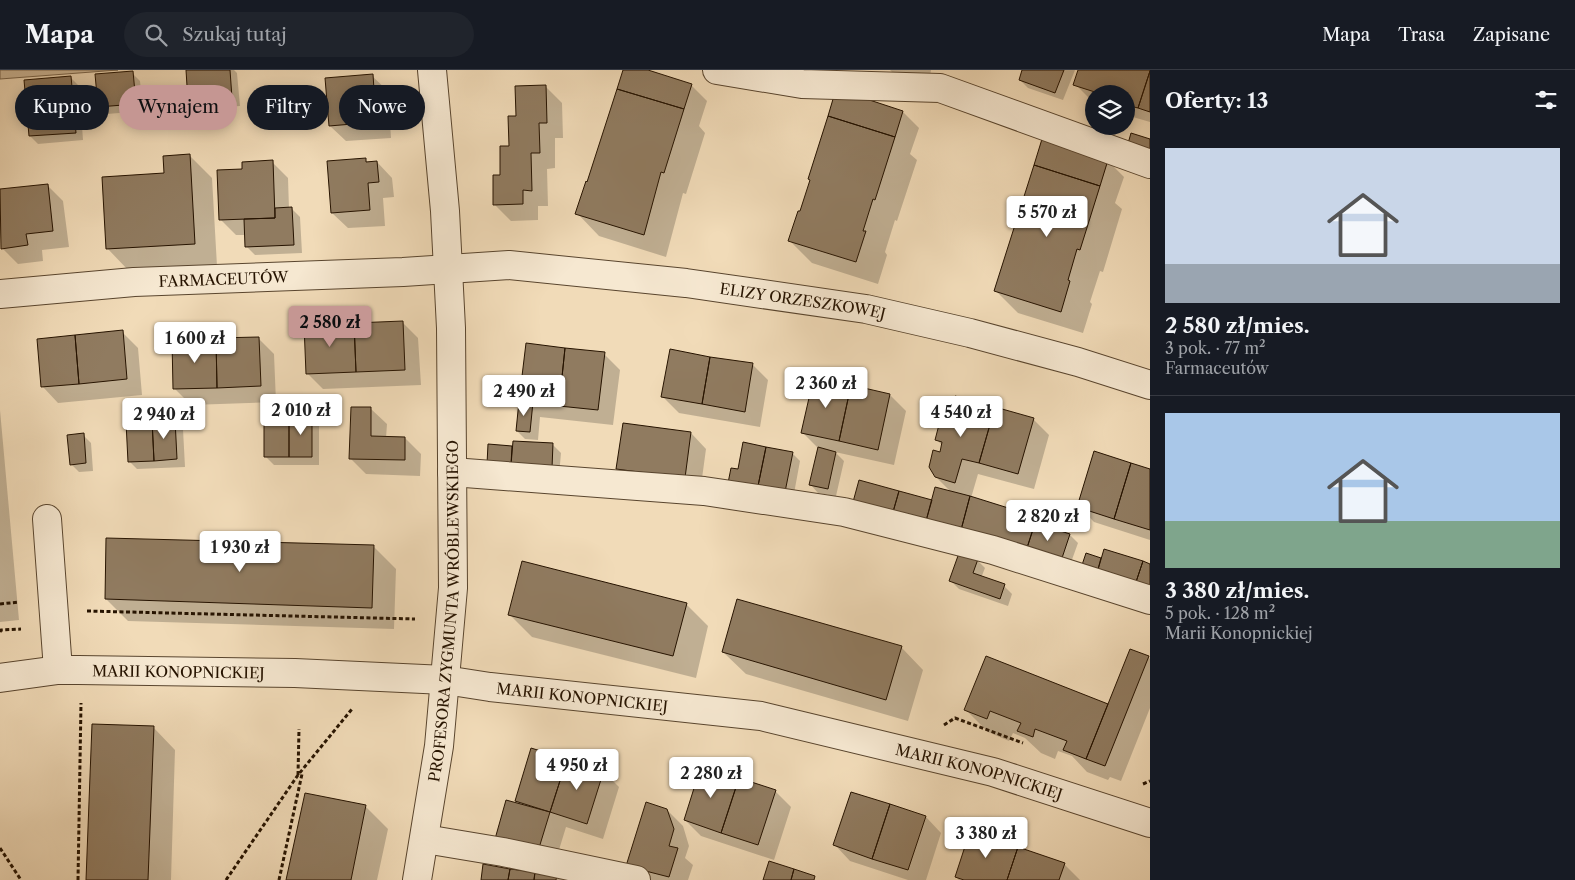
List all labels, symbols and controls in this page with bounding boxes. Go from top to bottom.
search box [124,12,474,57]
text: Mapa [25,20,94,49]
icon: search [142,21,170,49]
text: Szukaj tutaj [182,23,287,46]
text: Mapa [1322,24,1370,46]
text: Trasa [1398,24,1445,46]
text: Zapisane [1473,24,1550,46]
chip: Kupno [15,85,109,130]
chip: Wynajem [119,85,237,130]
chip: Filtry [247,85,329,130]
chip: Nowe [339,85,425,130]
map controls [1085,85,1135,135]
button: layers [1085,85,1135,135]
icon: filters [1532,86,1560,114]
text: Oferty: 13 [1165,88,1268,113]
icon: home [1318,180,1408,270]
pin: 5 570 zł [995,196,1099,238]
text: 5 570 zł [1018,202,1076,222]
street label: FARMACEUTÓW [158,267,289,291]
street label: ELIZY ORZESZKOWEJ [718,278,888,323]
pin: 2 580 zł [278,306,382,348]
text: 2 580 zł [299,312,361,332]
text: 2 580 zł/mies. [1165,313,1310,338]
pin: 1 600 zł [143,322,247,364]
text: 1 600 zł [165,328,225,348]
text: 3 pok. · 77 m² [1165,338,1266,358]
text: Farmaceutów [1165,358,1269,378]
pin: 2 360 zł [774,366,878,409]
text: 2 360 zł [796,373,857,393]
pin: 2 490 zł [472,374,576,417]
text: 2 490 zł [493,381,555,401]
pin: 2 010 zł [249,394,353,436]
pin: 4 540 zł [909,396,1013,438]
pin: 2 940 zł [112,398,216,440]
text: 2 010 zł [271,400,331,420]
text: 4 540 zł [931,402,991,422]
text: 2 940 zł [133,404,195,424]
street label: PROFESORA ZYGMUNTA WRÓBLEWSKIEGO [424,440,463,783]
icon: home [1318,446,1408,536]
pin: 2 820 zł [996,500,1100,542]
text: 2 820 zł [1017,506,1079,526]
pin: 1 930 zł [188,530,292,573]
text: 1 930 zł [211,537,269,557]
text: 3 380 zł/mies. [1165,578,1309,603]
text: 5 pok. · 128 m² [1165,603,1275,623]
text: Marii Konopnickiej [1165,623,1313,643]
street label: MARII KONOPNICKIEJ [92,661,265,682]
street label: MARII KONOPNICKIEJ [495,678,669,716]
street label: MARII KONOPNICKIEJ [894,739,1065,804]
pin: 4 950 zł [525,748,629,791]
text: 4 950 zł [547,755,607,775]
pin: 2 280 zł [659,756,763,799]
text: 2 280 zł [680,763,742,783]
pin: 3 380 zł [934,816,1038,859]
text: 3 380 zł [956,823,1016,843]

